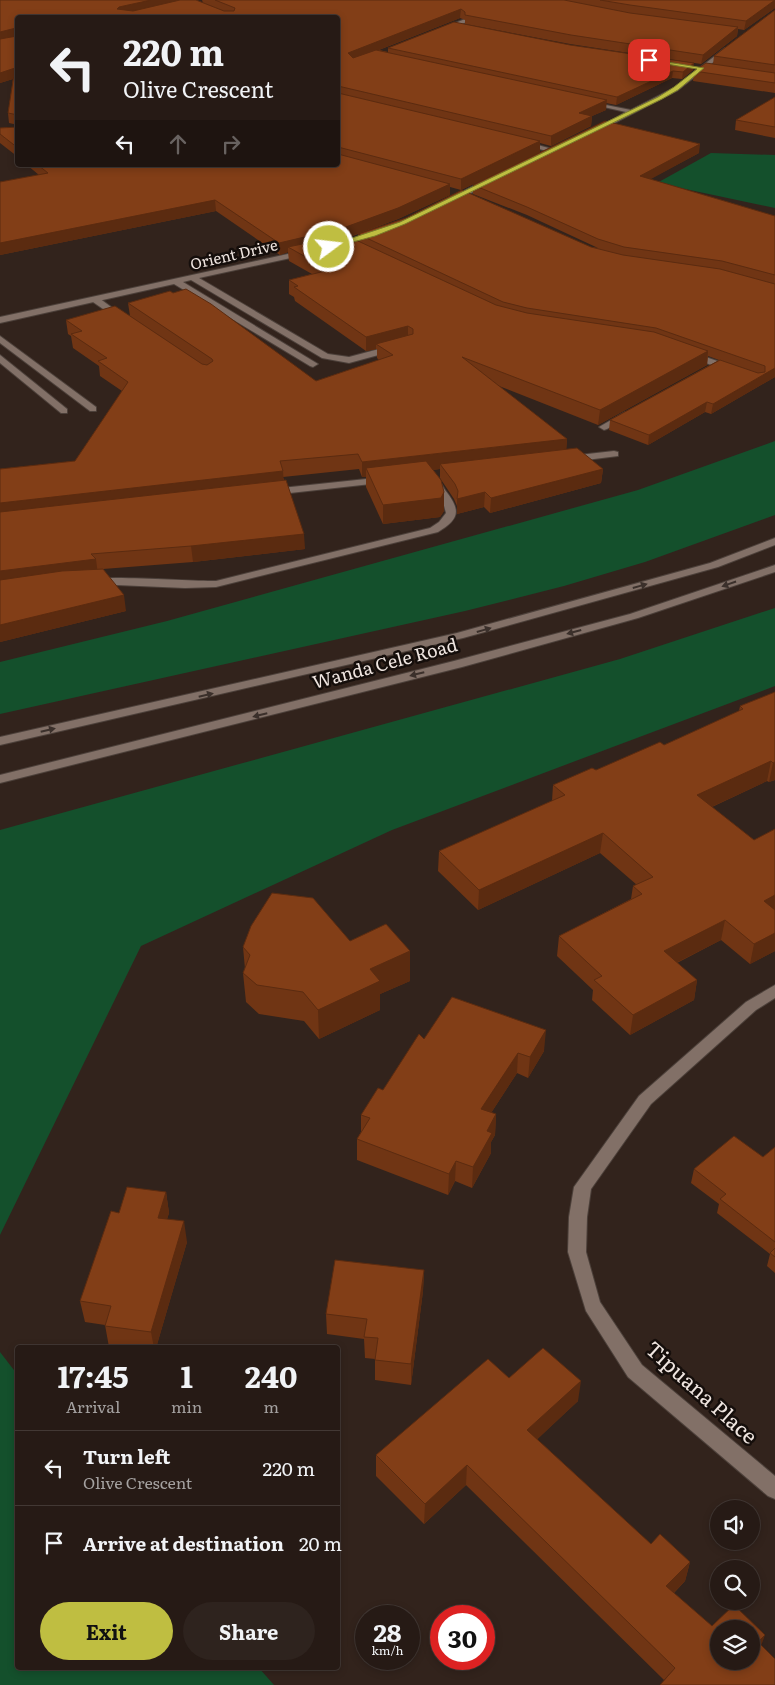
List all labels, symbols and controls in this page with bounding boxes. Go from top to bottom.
text: 220 m [123,25,224,77]
icon: left [40,35,105,100]
pin [628,39,670,81]
icon: arrive [635,46,663,74]
text: Olive Crescent [123,72,273,105]
icon: left [111,130,139,158]
icon: ahead [164,130,192,158]
icon: right [217,130,245,158]
position arrow [302,220,354,272]
street label: Orient Drive [188,232,280,275]
one-way arrow [721,580,736,588]
one-way arrow [633,581,648,589]
one-way arrow [476,625,491,633]
one-way arrow [566,628,581,636]
street label: Wanda Cele Road [309,630,460,695]
one-way arrow [409,671,424,679]
one-way arrow [199,690,215,698]
one-way arrow [252,711,267,719]
one-way arrow [40,726,55,734]
street label: Tipuana Place [640,1332,766,1450]
text: 17:45 [57,1353,129,1397]
text: 1 [180,1353,193,1397]
text: 240 [245,1353,298,1397]
text: Arrival [66,1394,120,1418]
text: min [171,1394,202,1418]
text: m [263,1394,279,1418]
text: Turn left [83,1442,170,1470]
icon: left [40,1454,68,1482]
text: 220 m [263,1454,315,1482]
text: Olive Crescent [83,1470,192,1494]
map controls [710,1500,760,1670]
button: sound [710,1500,760,1550]
icon: arrive [40,1529,68,1557]
text: Arrive at destination [83,1529,284,1557]
text: 20 m [299,1529,342,1557]
button: search [710,1560,760,1610]
button: Exit [40,1602,173,1660]
button: Share [183,1602,315,1660]
speed limit sign: 30 [430,1605,495,1670]
text: 28 [373,1613,402,1650]
button: layers [710,1620,760,1670]
text: km/h [372,1641,403,1659]

